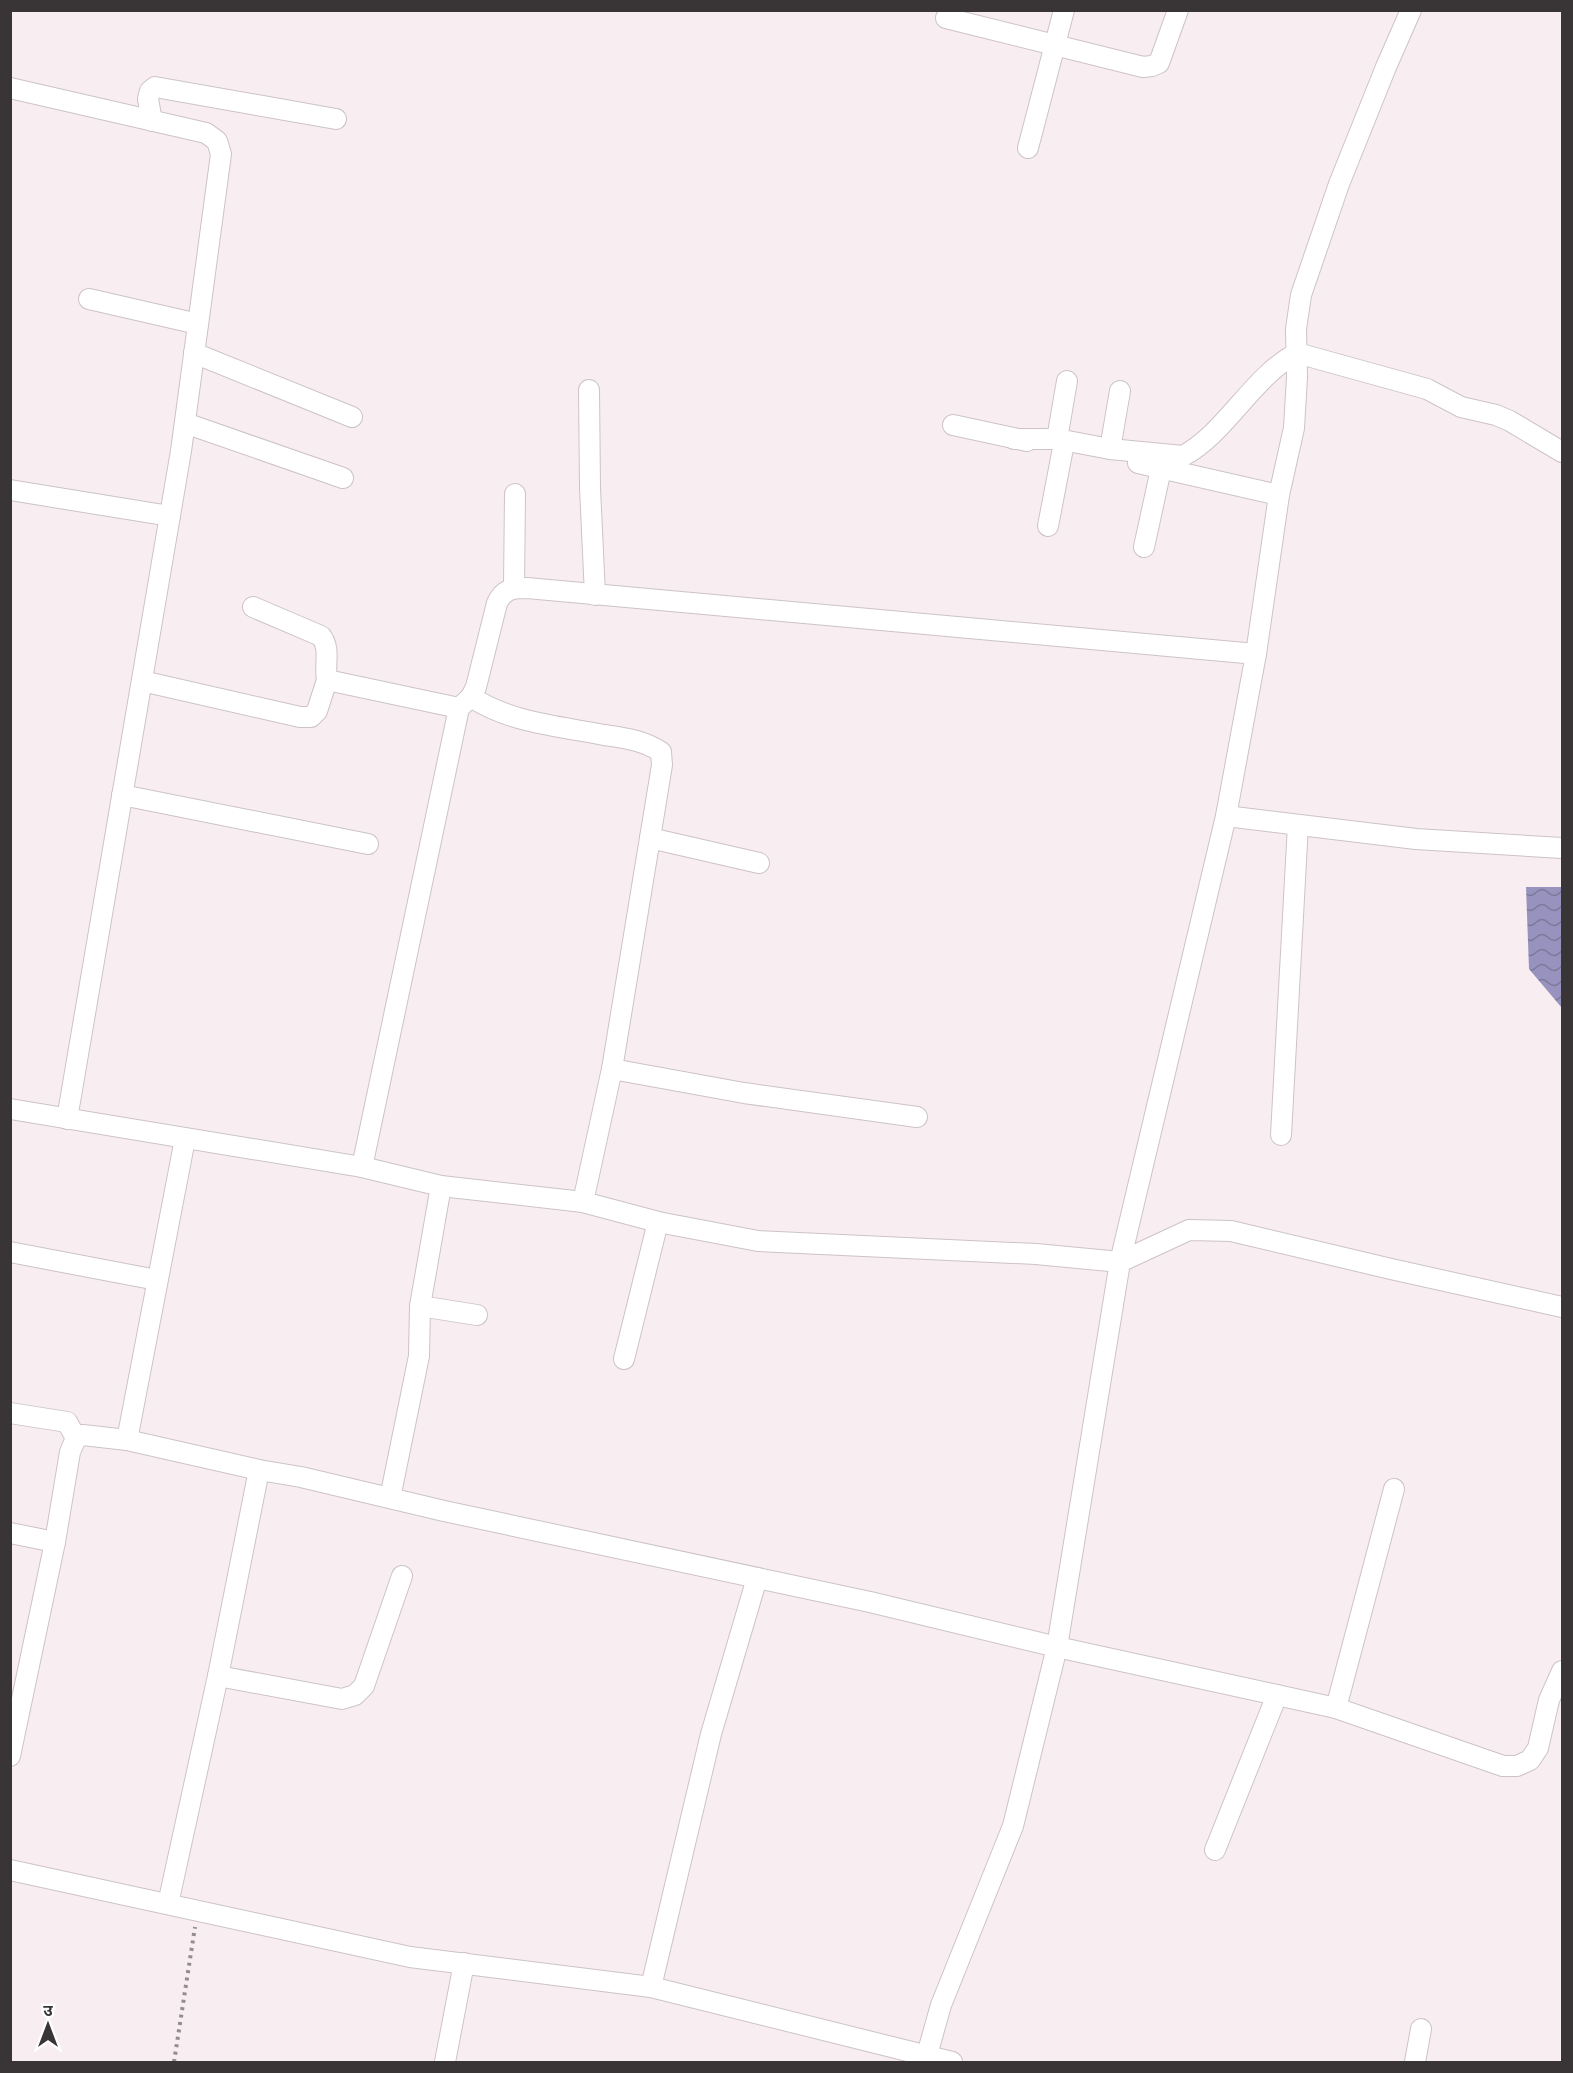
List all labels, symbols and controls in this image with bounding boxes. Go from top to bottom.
north arrow [18,1995,78,2055]
text: उ [43,1999,53,2021]

